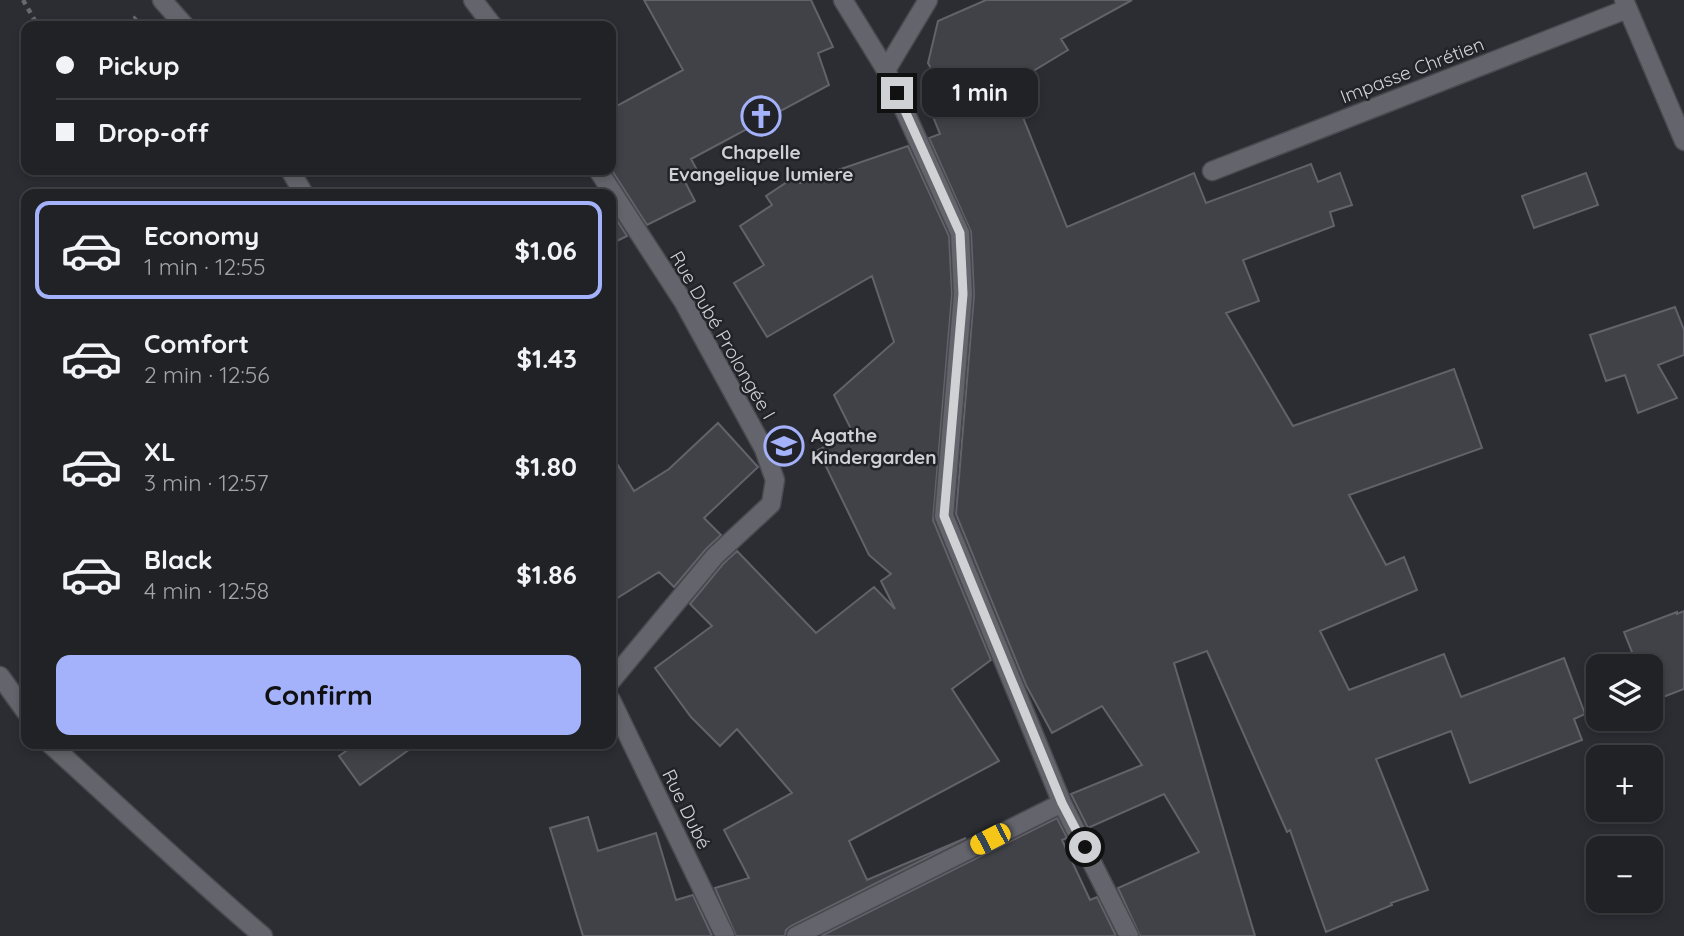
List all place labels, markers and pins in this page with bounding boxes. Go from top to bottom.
church icon: Chapelle Evangelique lumiere [740,95,782,137]
place label: Chapelle Evangelique lumiere [668,140,854,186]
place label: Agathe Kindergarden [811,423,937,469]
school or university icon: Agathe Kindergarden [763,425,805,467]

